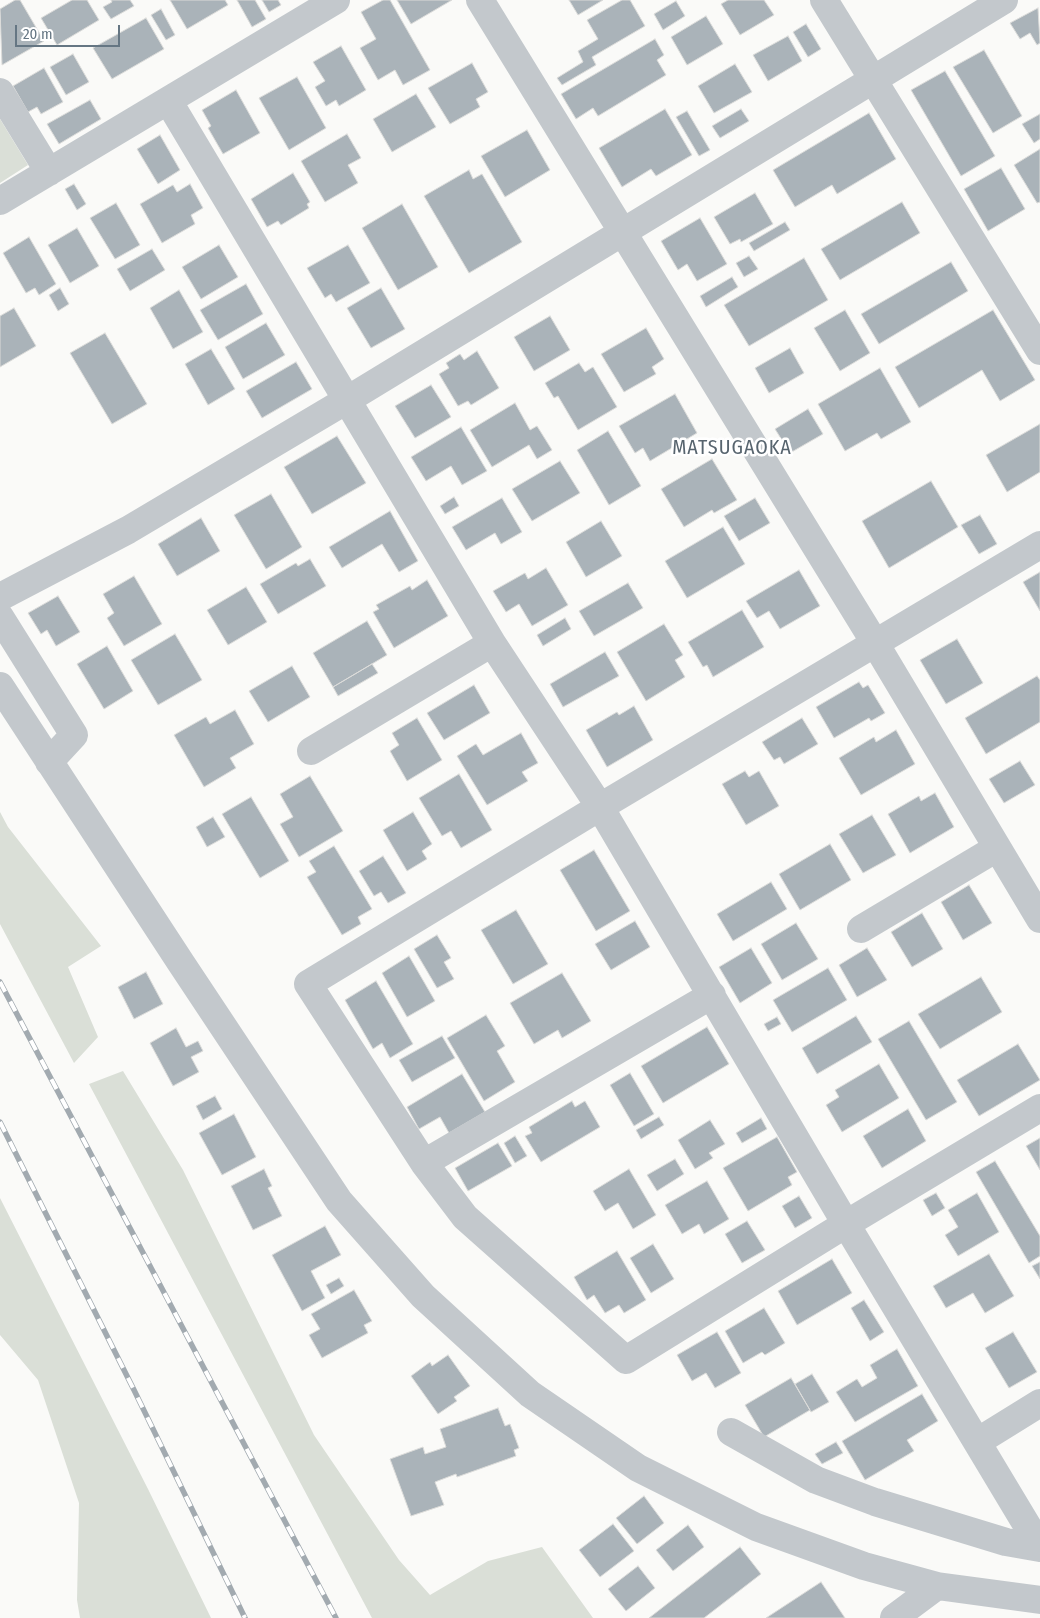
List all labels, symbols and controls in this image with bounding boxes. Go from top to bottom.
scale bar [18,15,122,47]
text: 20 m [23,25,53,43]
district label: MATSUGAOKA [671,436,793,460]

